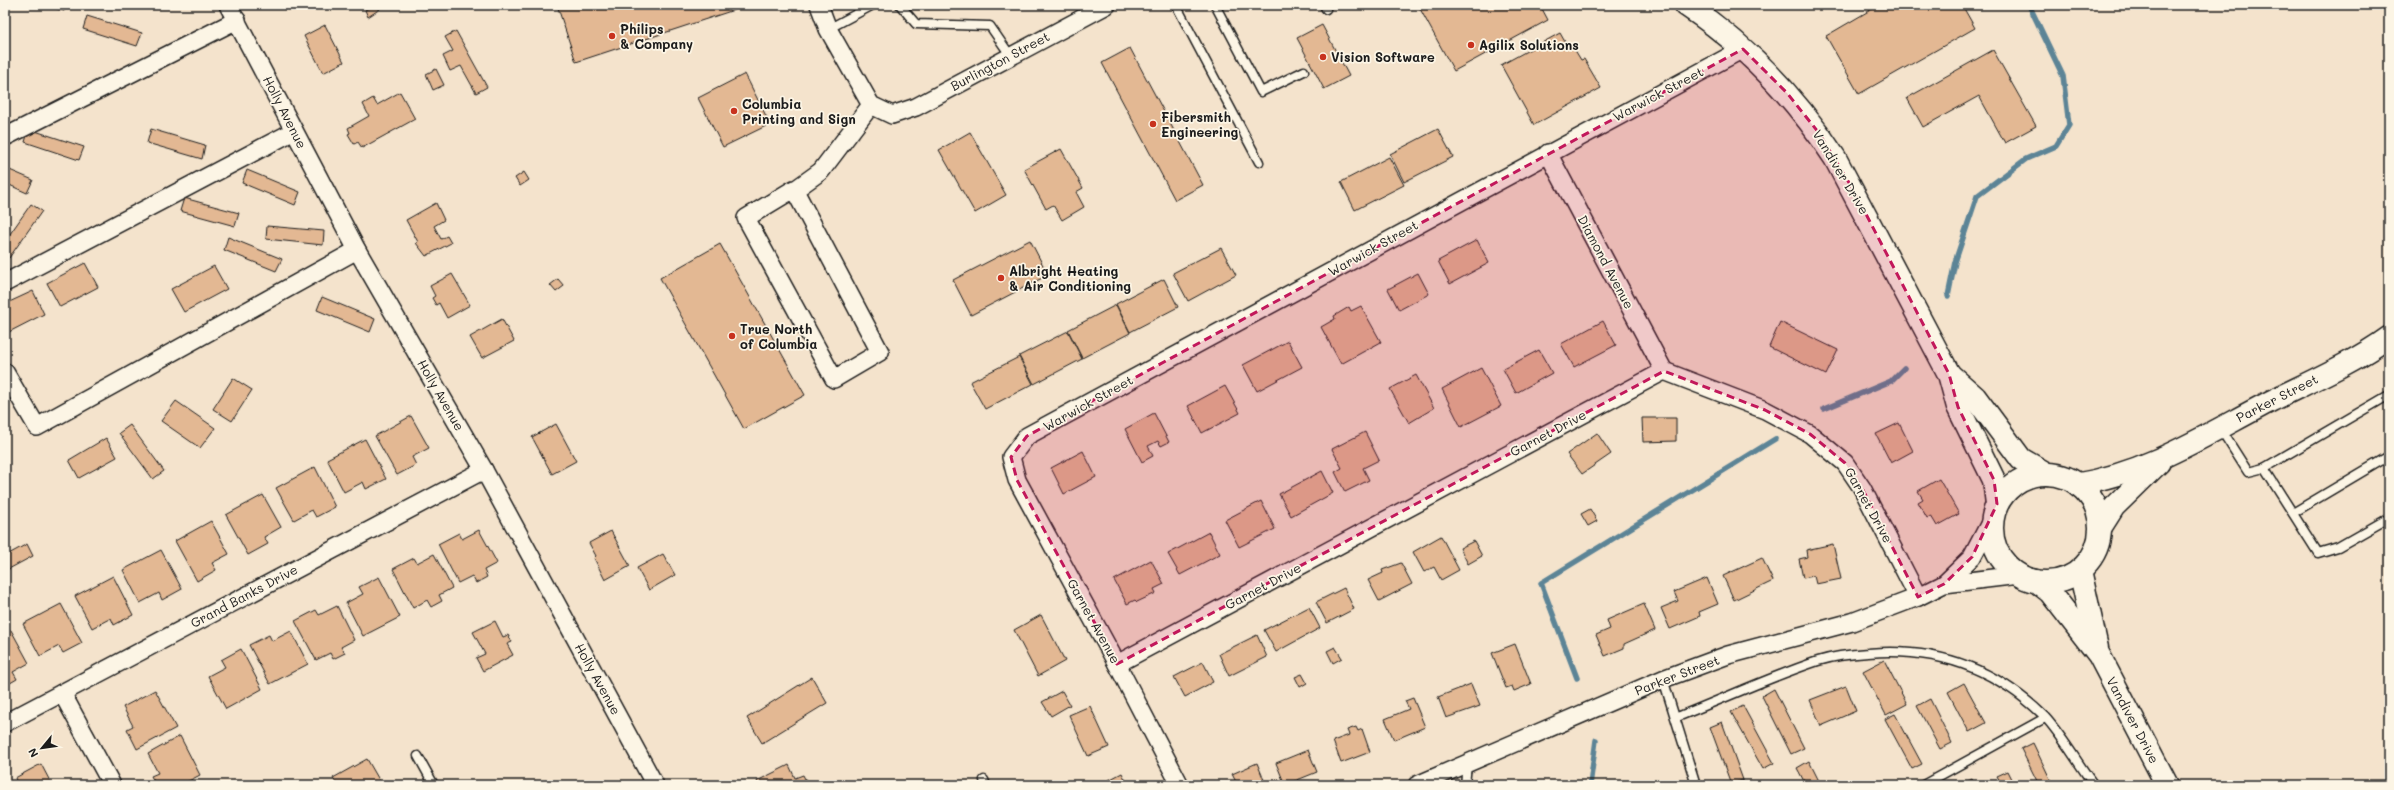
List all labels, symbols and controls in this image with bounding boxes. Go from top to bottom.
place label: Philips & Company [620,20,693,53]
street label: Burlington Street [947,27,1052,94]
marker: Philips & Company [607,31,617,41]
place label: Agilix Solutions [1479,36,1579,53]
marker: Agilix Solutions [1466,40,1476,50]
place label: Vision Software [1331,48,1435,65]
marker: Vision Software [1318,52,1328,62]
street label: Warwick Street [1610,62,1706,125]
street label: Holly Avenue [260,73,311,151]
place label: Columbia Printing and Sign [742,95,856,127]
marker: Columbia Printing and Sign [729,106,739,116]
place label: Fibersmith Engineering [1161,108,1239,140]
marker: Fibersmith Engineering [1148,119,1158,129]
street label: Vandiver Drive [1809,126,1873,217]
street label: Diamond Avenue [1575,212,1638,312]
street label: Warwick Street [1325,216,1421,279]
place label: Albright Heating & Air Conditioning [1009,262,1131,294]
marker: Albright Heating & Air Conditioning [996,273,1006,283]
place label: True North of Columbia [740,320,818,352]
marker: True North of Columbia [727,331,737,341]
street label: Holly Avenue [414,356,469,433]
street label: Parker Street [2233,370,2321,425]
street label: Warwick Street [1040,371,1136,434]
street label: Garnet Drive [1507,405,1589,460]
street label: Garnet Drive [1842,464,1897,546]
street label: Garnet Drive [1222,558,1304,613]
street label: Grand Banks Drive [187,560,300,631]
street label: Garnet Avenue [1064,575,1125,666]
street label: Holly Avenue [572,640,625,718]
street label: Parker Street [1632,650,1722,699]
street label: Vandiver Drive [2103,673,2163,766]
north arrow [22,728,62,768]
text: N [24,746,41,760]

